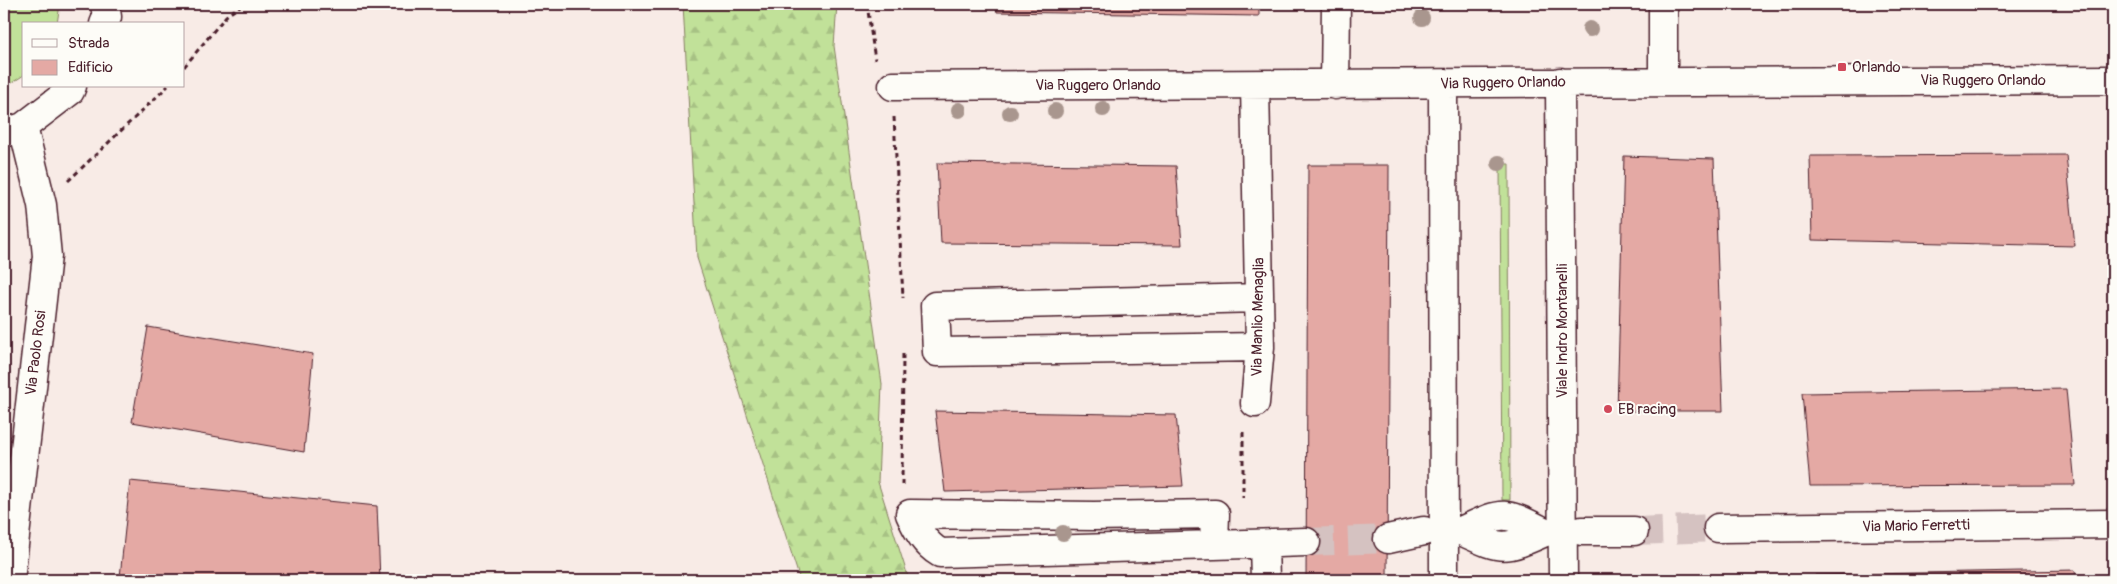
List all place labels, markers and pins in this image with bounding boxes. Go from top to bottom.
place label: Orlando [1852,58,1901,77]
marker: Orlando [1836,61,1848,73]
place label: EB racing [1618,400,1676,419]
marker: EB racing [1602,403,1614,415]

